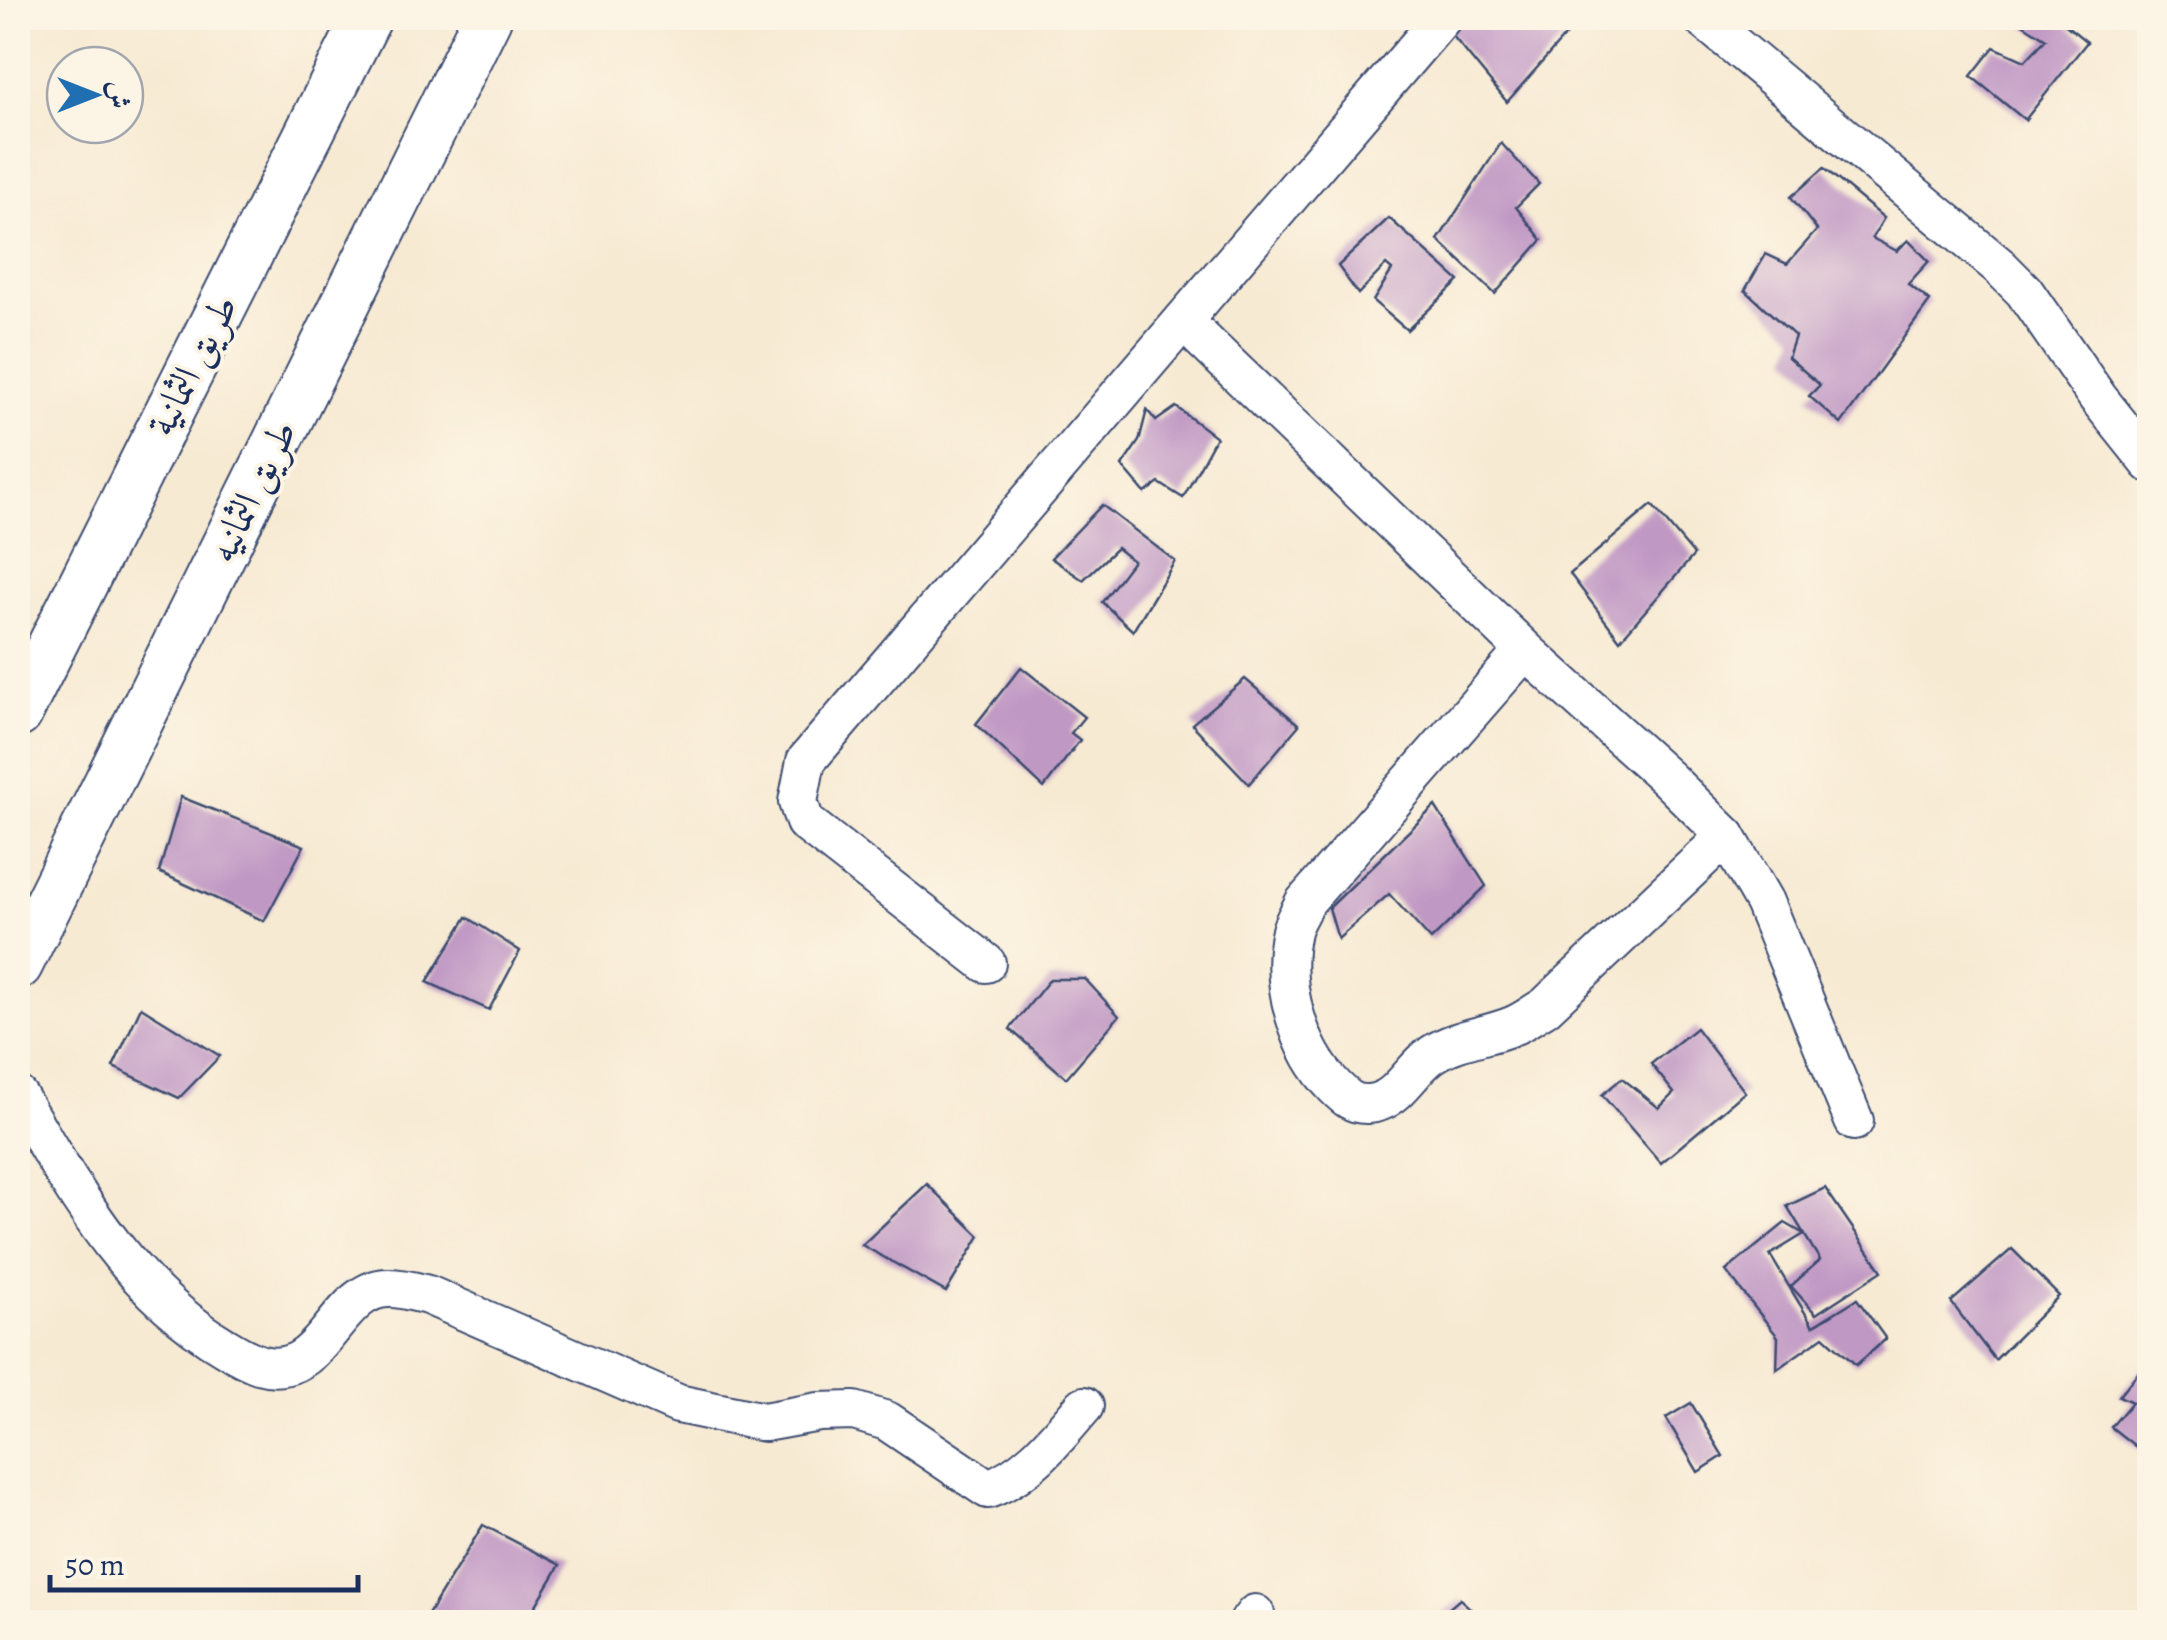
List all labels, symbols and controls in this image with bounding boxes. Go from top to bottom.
north arrow [45,45,145,145]
text: ش [100,81,138,109]
street label: طريق الثمانية [133,285,251,445]
street label: طريق الثمانيه [194,411,310,571]
scale bar [50,1530,358,1592]
text: 50 m [65,1545,125,1585]

